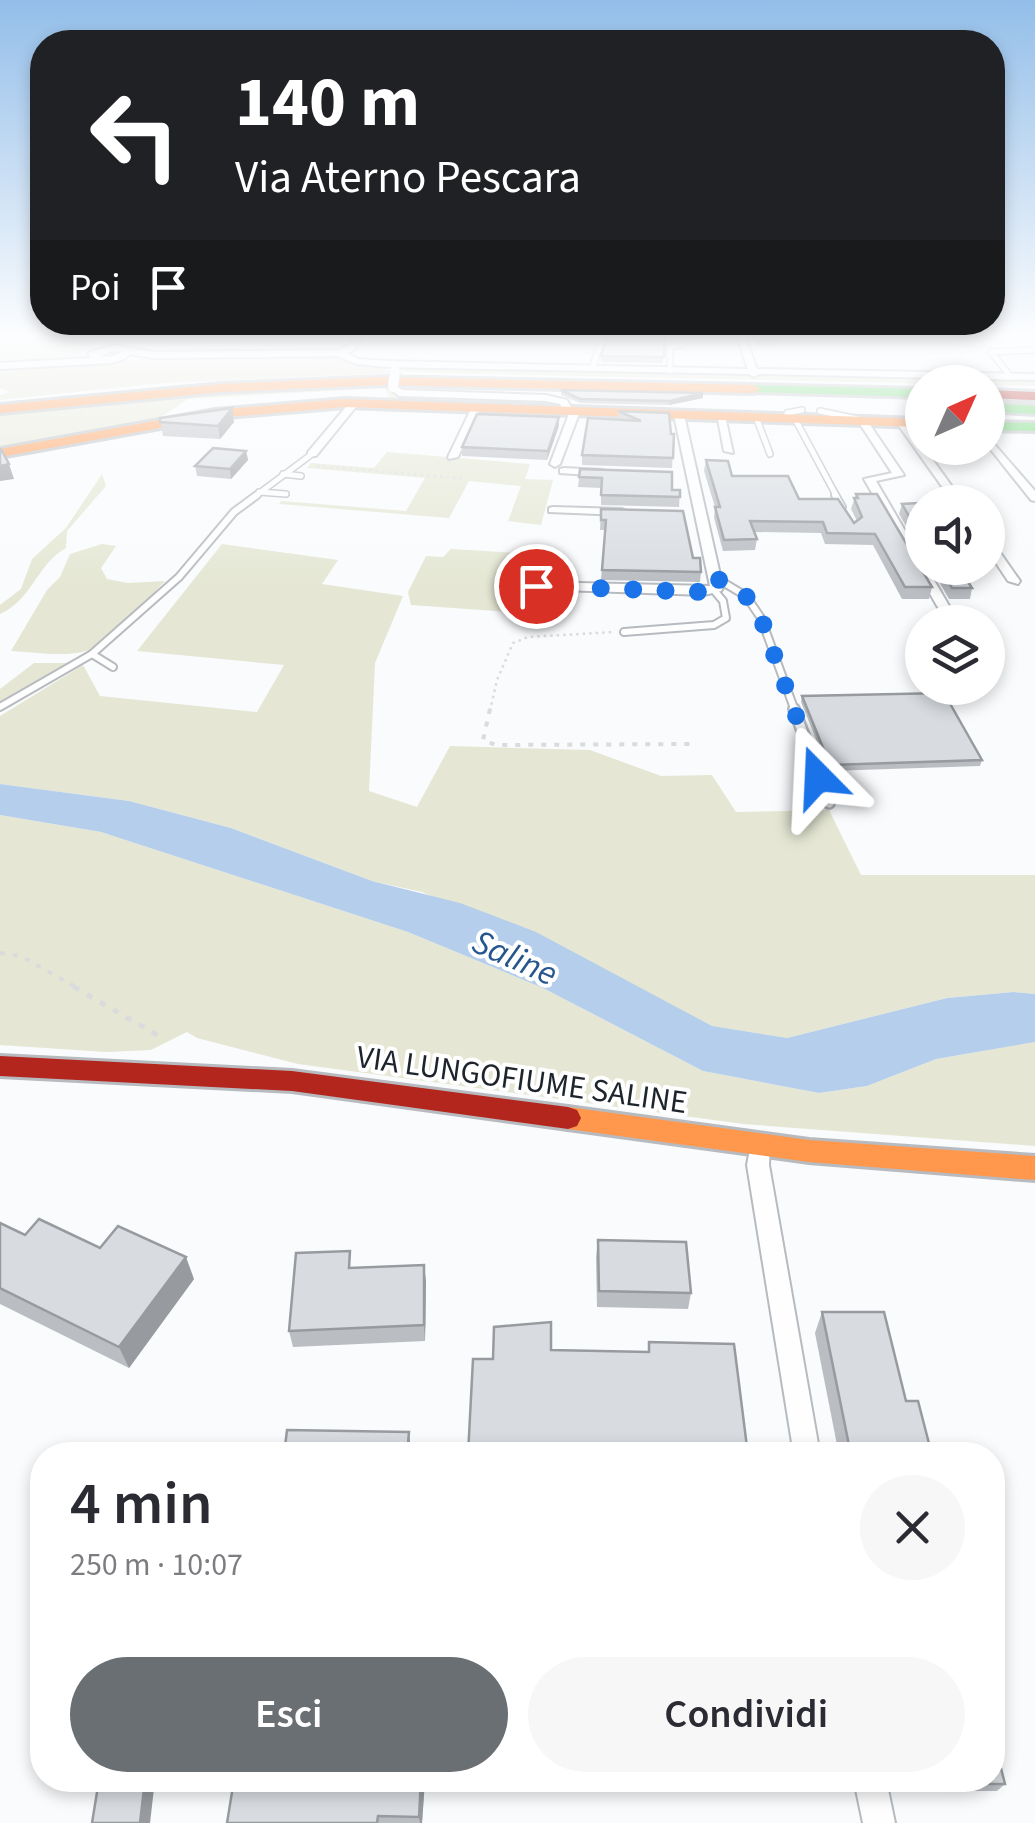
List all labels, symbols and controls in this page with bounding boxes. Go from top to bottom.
text: 140 m [235,53,420,153]
icon: left [70,70,200,200]
text: Via Aterno Pescara [235,146,581,210]
icon: arrive [141,260,196,315]
text: Poi [70,261,121,315]
north arrow [905,365,1005,465]
map controls [905,365,1005,705]
button: sound [905,485,1005,585]
pin [494,544,579,629]
icon: arrive [509,559,564,614]
button: layers [905,605,1005,705]
position arrow [766,725,870,829]
water label: Saline [464,917,565,999]
street label: VIA LUNGOFIUME SALINE [354,1034,690,1126]
text: 4 min [70,1462,213,1547]
button: close [860,1475,965,1580]
text: 250 m · 10:07 [70,1542,243,1588]
button: Esci [70,1657,508,1772]
button: Condividi [528,1657,965,1772]

